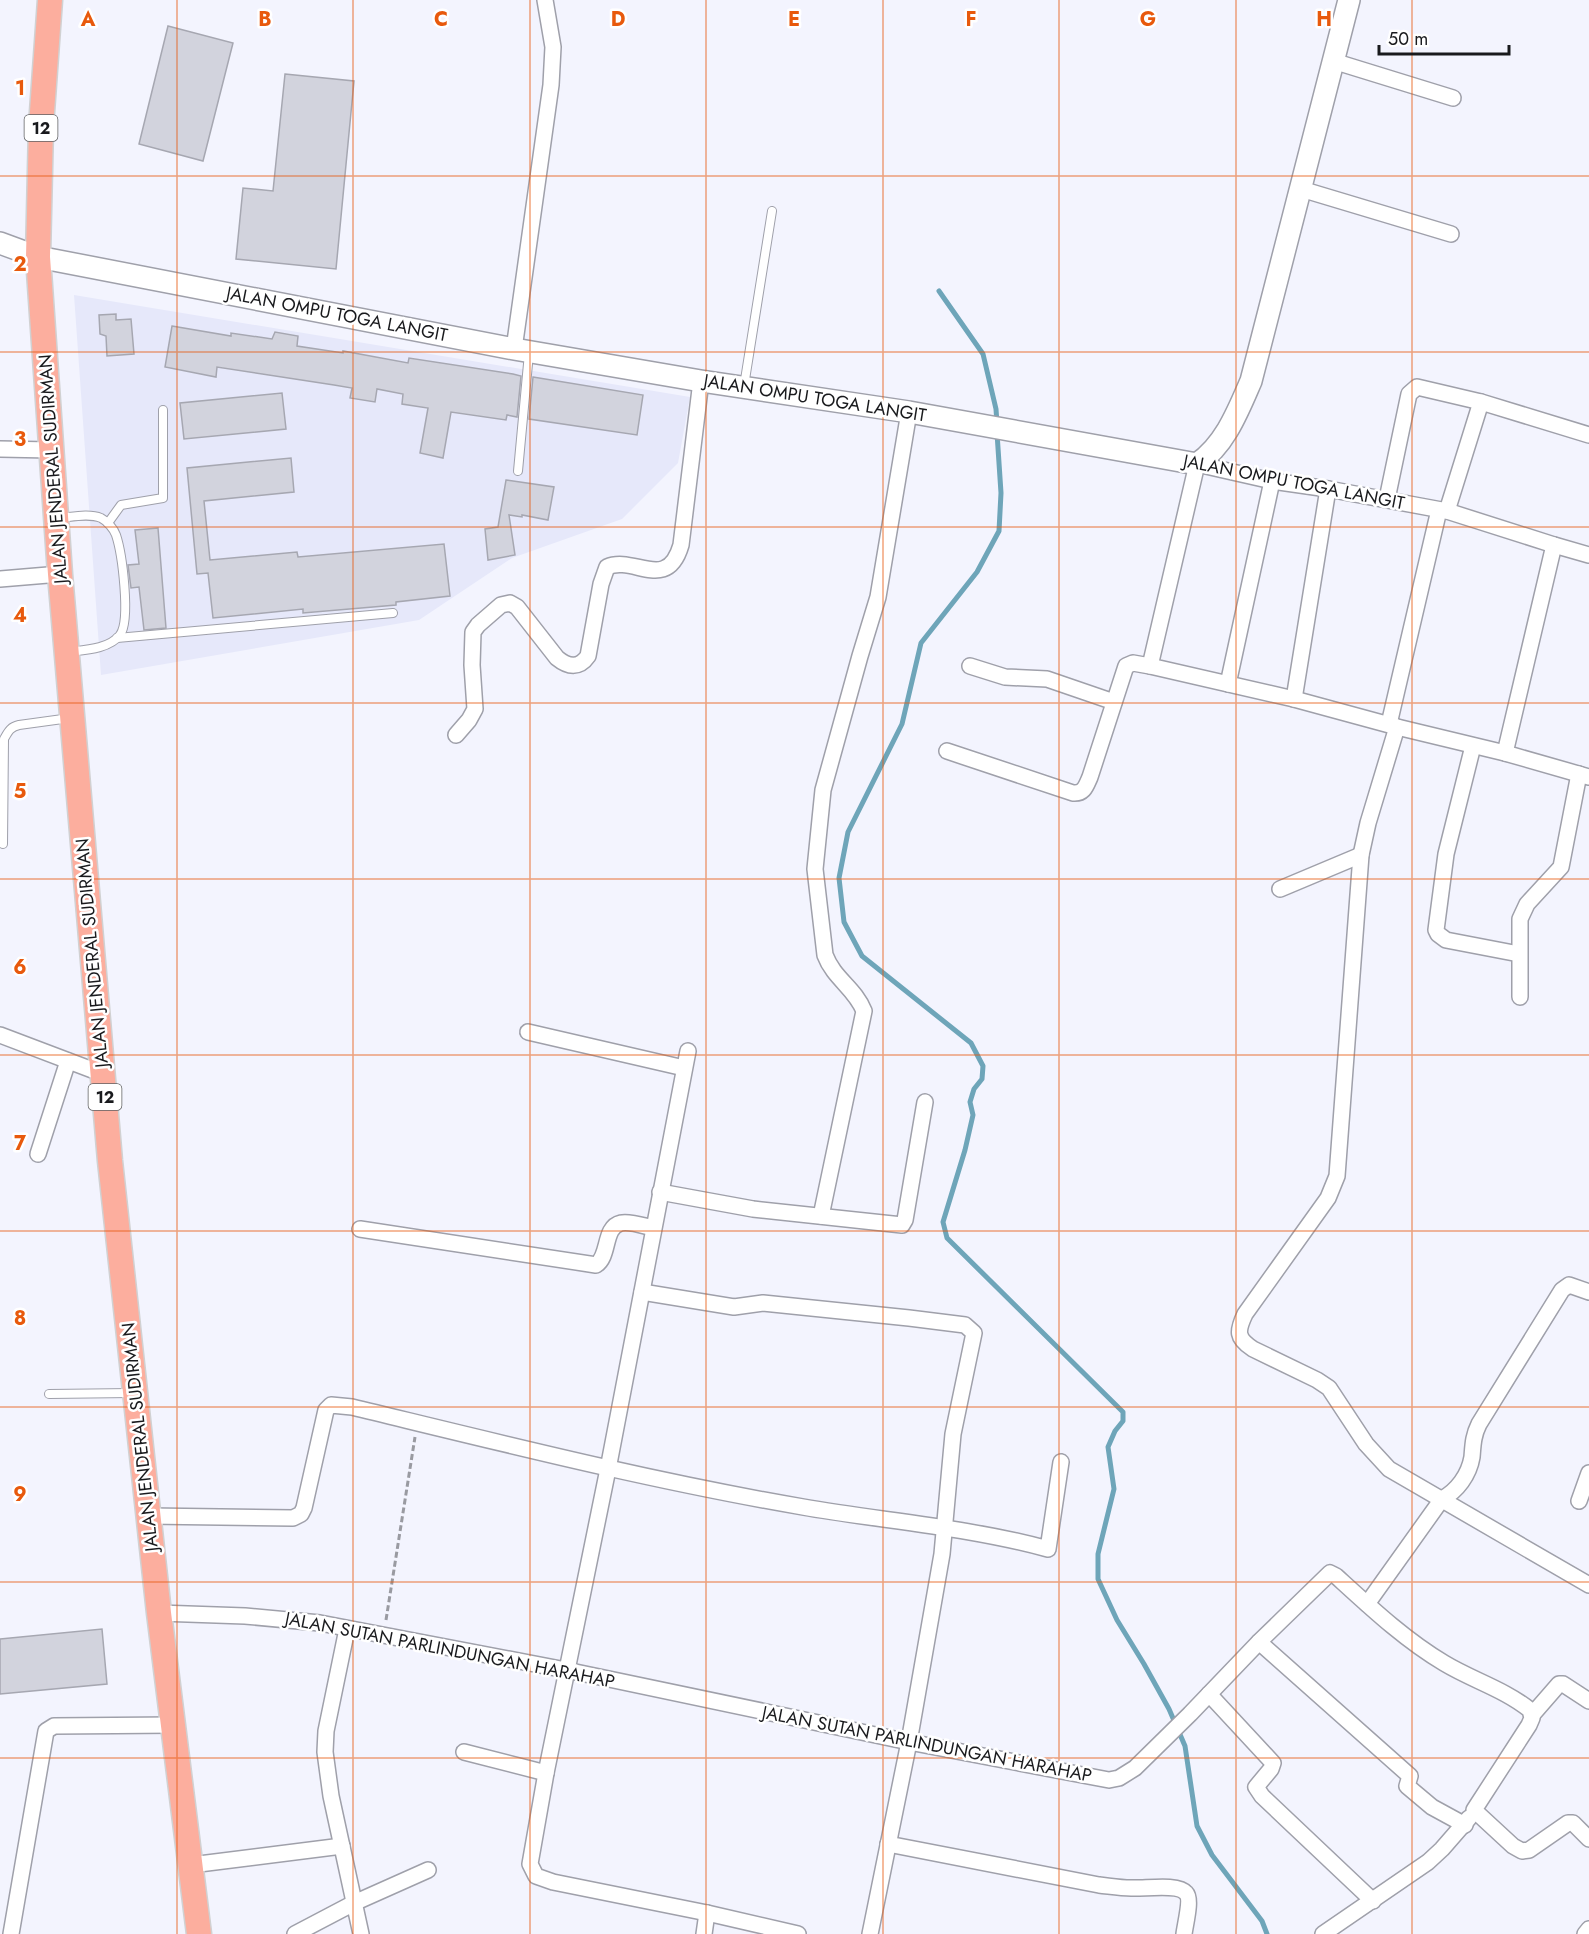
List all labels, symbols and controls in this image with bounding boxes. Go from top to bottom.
text: A [80,5,96,34]
text: B [258,5,272,34]
text: C [434,5,448,34]
text: D [611,5,625,34]
text: E [788,5,800,34]
text: F [965,5,977,34]
text: G [1140,5,1156,34]
text: H [1316,5,1332,34]
scale bar [1379,18,1510,56]
text: 50 m [1388,26,1428,52]
text: 1 [15,74,25,103]
road number: 12 [24,115,57,141]
text: 2 [13,250,27,279]
street label: JALAN OMPU TOGA LANGIT [222,279,451,348]
street label: JALAN JENDERAL SUDIRMAN [32,353,74,587]
street label: JALAN OMPU TOGA LANGIT [700,367,929,429]
text: 3 [14,425,26,454]
street label: JALAN OMPU TOGA LANGIT [1179,447,1408,516]
text: 4 [13,601,27,630]
text: 5 [14,777,27,806]
street label: JALAN JENDERAL SUDIRMAN [69,837,115,1071]
text: 6 [13,953,27,982]
road number: 12 [88,1084,122,1110]
text: 7 [14,1129,27,1158]
text: 8 [14,1304,26,1333]
street label: JALAN JENDERAL SUDIRMAN [115,1321,165,1555]
text: 9 [13,1480,27,1509]
street label: JALAN SUTAN PARLINDUNGAN HARAHAP [281,1605,617,1695]
street label: JALAN SUTAN PARLINDUNGAN HARAHAP [758,1699,1094,1789]

